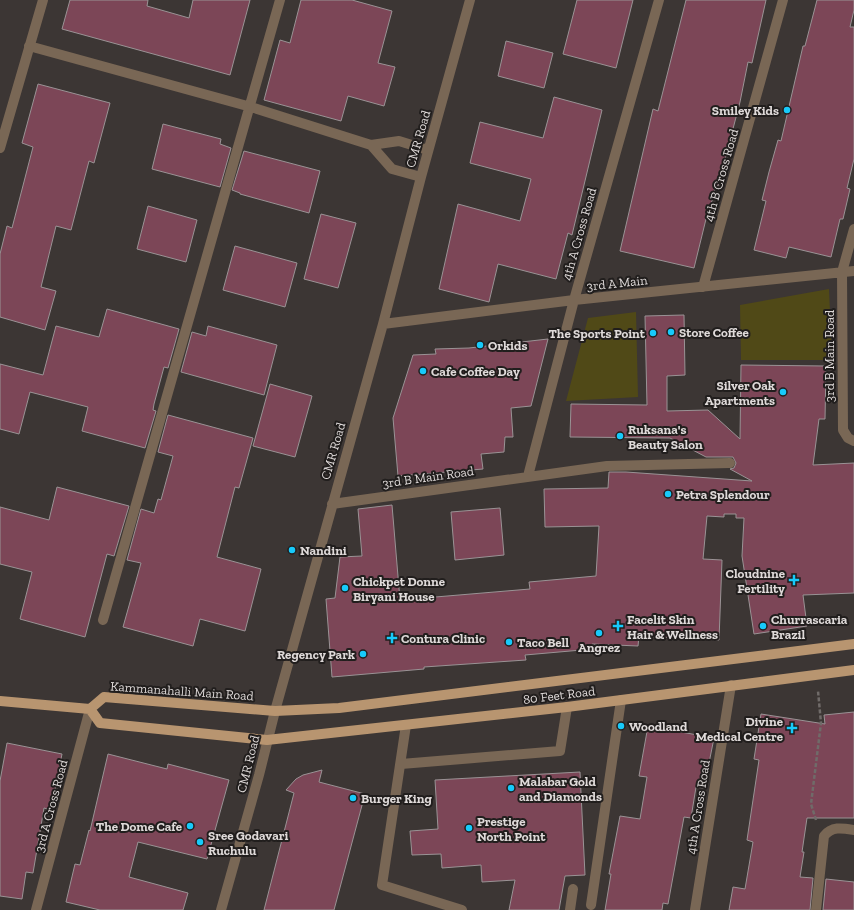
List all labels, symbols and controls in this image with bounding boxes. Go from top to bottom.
place label: Smiley Kids [712,103,779,118]
marker: Smiley Kids [782,105,792,115]
street label: CMR Road [403,109,433,169]
street label: 4th B Cross Road [701,127,741,223]
street label: 4th A Cross Road [559,186,599,282]
street label: 3rd A Main [586,272,649,294]
street label: 3rd B Main Road [822,310,837,402]
place label: Store Coffee [679,325,749,340]
place label: The Sports Point [548,326,646,341]
marker: Store Coffee [666,327,676,337]
marker: The Sports Point [648,328,658,338]
place label: Orkids [488,338,527,353]
marker: Orkids [475,340,485,350]
place label: Cafe Coffee Day [431,364,520,379]
marker: Cafe Coffee Day [418,366,428,376]
place label: Silver Oak Apartments [705,378,775,408]
marker: Silver Oak Apartments [778,387,788,397]
street label: CMR Road [318,421,348,481]
place label: Ruksana's Beauty Salon [628,422,703,452]
marker: Ruksana's Beauty Salon [615,431,625,441]
street label: 3rd B Main Road [381,463,475,491]
place label: Petra Splendour [676,487,770,502]
marker: Petra Splendour [663,489,673,499]
place label: Nandini [300,543,347,558]
marker: Nandini [287,545,297,555]
place label: Cloudnine Fertility [726,566,786,596]
place label: Chickpet Donne Biryani House [353,574,446,604]
marker: Cloudnine Fertility [788,574,800,586]
marker: Chickpet Donne Biryani House [340,583,350,593]
place label: Facelit Skin Hair & Wellness [627,612,718,642]
place label: Churrascaria Brazil [771,612,848,642]
marker: Facelit Skin Hair & Wellness [612,620,624,632]
marker: Churrascaria Brazil [758,621,768,631]
marker: Angrez [594,628,604,638]
place label: Contura Clinic [401,631,485,646]
marker: Contura Clinic [386,632,398,644]
place label: Taco Bell [517,635,569,650]
marker: Taco Bell [504,637,514,647]
place label: Angrez [578,640,620,655]
place label: Regency Park [277,647,355,662]
marker: Regency Park [358,649,368,659]
street label: Kammanahalli Main Road [110,679,254,703]
street label: 80 Feet Road [522,683,596,707]
place label: Divine Medical Centre [696,714,784,744]
place label: Woodland [629,719,688,734]
marker: Woodland [616,721,626,731]
marker: Divine Medical Centre [786,722,798,734]
street label: CMR Road [234,734,262,794]
street label: 3rd A Cross Road [31,758,71,854]
street label: 4th A Cross Road [683,759,713,855]
place label: Malabar Gold and Diamonds [519,774,602,804]
marker: Malabar Gold and Diamonds [506,783,516,793]
place label: Burger King [361,791,432,806]
marker: Burger King [348,793,358,803]
place label: Prestige North Point [477,814,546,844]
place label: The Dome Cafe [96,819,183,834]
marker: The Dome Cafe [185,821,195,831]
marker: Prestige North Point [464,823,474,833]
place label: Sree Godavari Ruchulu [208,828,288,858]
marker: Sree Godavari Ruchulu [195,837,205,847]

